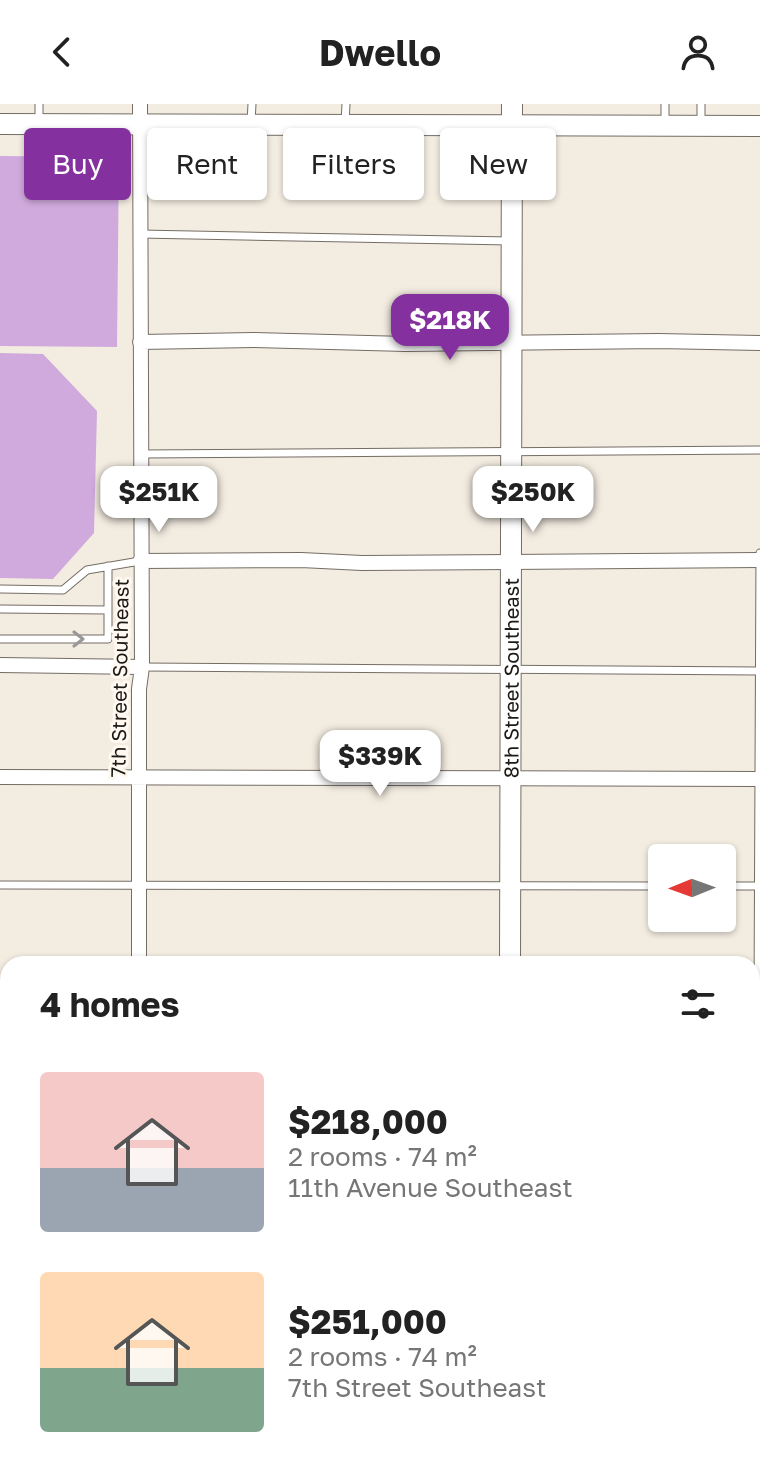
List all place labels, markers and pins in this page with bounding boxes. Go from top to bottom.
pin: $218K [394,294,506,362]
pin: $251K [103,466,215,534]
pin: $250K [477,466,589,534]
pin: $339K [324,730,436,798]

